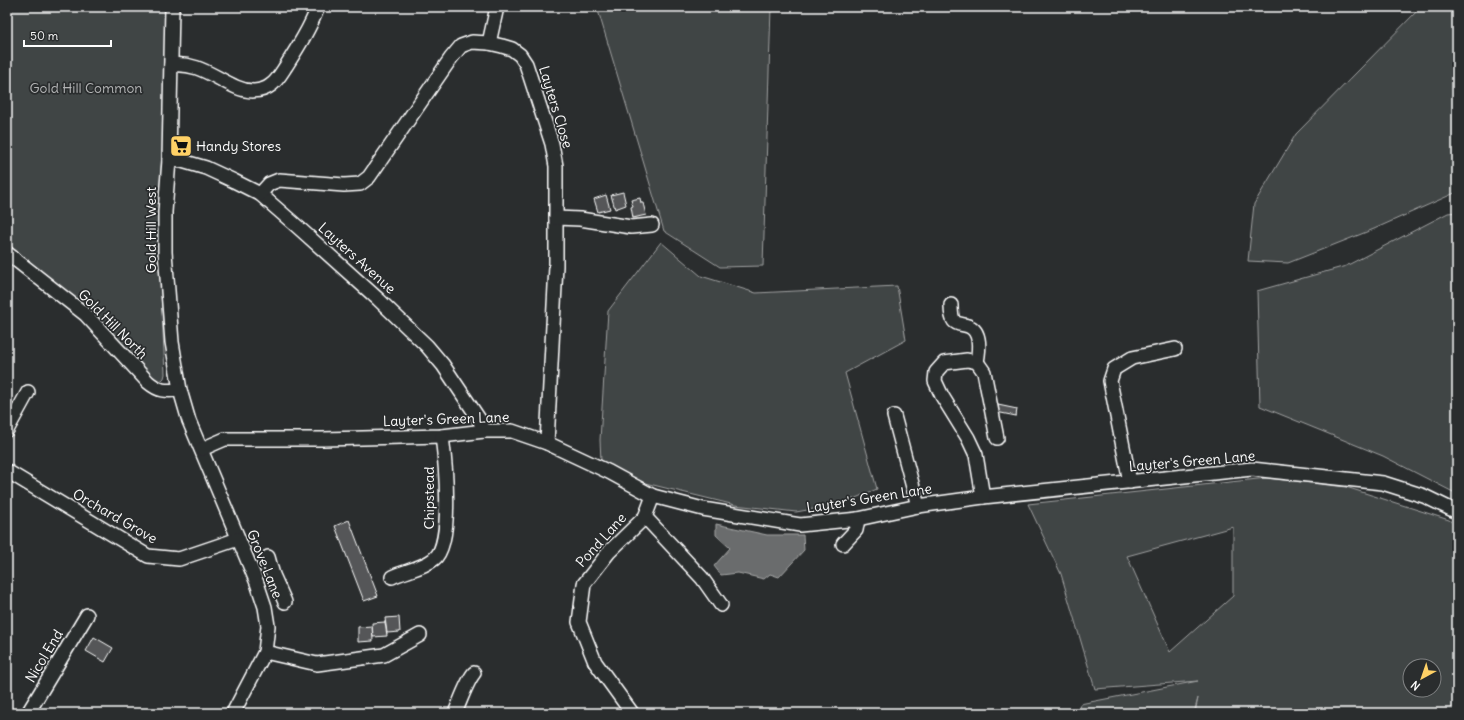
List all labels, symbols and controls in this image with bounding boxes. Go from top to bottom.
scale bar [24,22,111,48]
text: 50 m [30,28,59,43]
street label: Layters Close [535,64,577,150]
park label: Gold Hill Common [30,79,142,97]
supermarket icon: Handy Stores [168,133,194,159]
place label: Handy Stores [196,137,281,155]
street label: Gold Hill West [142,187,160,273]
street label: Layters Avenue [315,219,399,297]
street label: Gold Hill North [74,285,152,363]
street label: Layter's Green Lane [382,408,510,430]
street label: Layter's Green Lane [1128,447,1256,475]
street label: Chipstead [420,466,438,530]
street label: Layter's Green Lane [805,479,933,517]
street label: Orchard Grove [70,485,160,547]
street label: Pond Lane [572,509,630,571]
street label: Grove Lane [243,527,287,601]
street label: Nicol End [21,626,67,686]
north arrow [1402,658,1442,698]
text: N [1408,678,1423,693]

